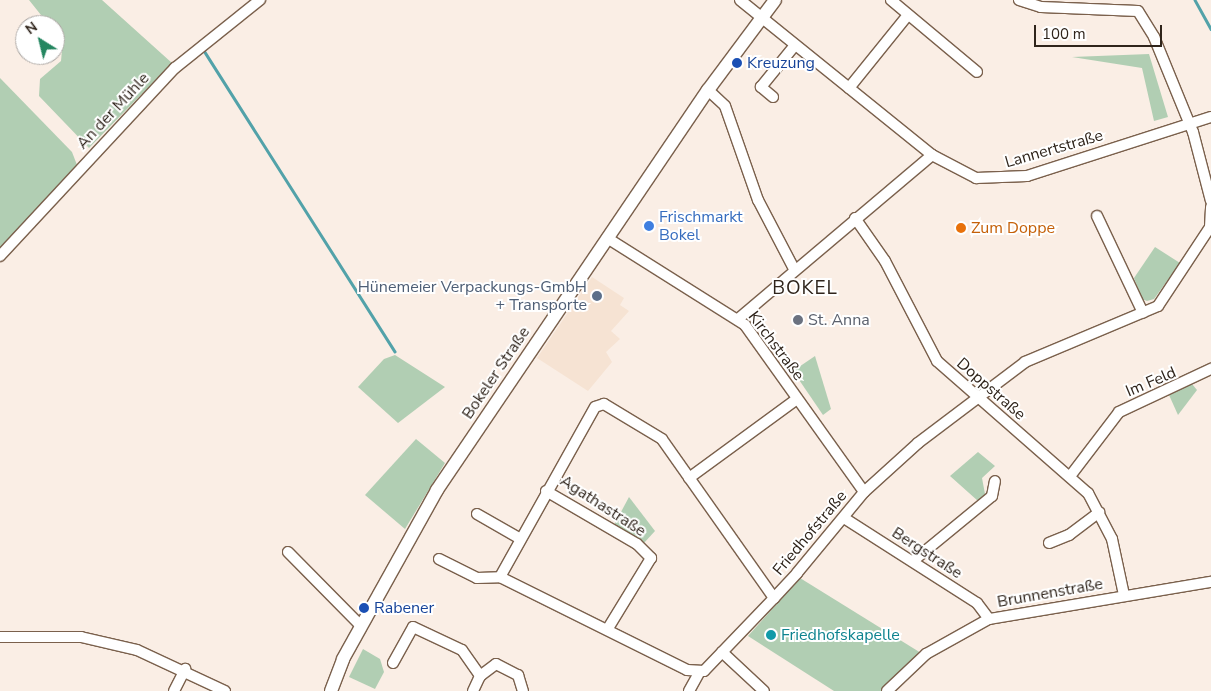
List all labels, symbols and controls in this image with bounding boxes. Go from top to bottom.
north arrow [15,15,65,65]
scale bar [1036,15,1164,47]
text: N [22,18,41,39]
text: 100 m [1042,24,1086,44]
place label: Kreuzung [747,53,815,73]
marker: Kreuzung [731,57,743,69]
street label: An der Mühle [73,69,153,153]
street label: Lannertstraße [1003,126,1105,172]
place label: Frischmarkt Bokel [659,207,743,245]
place label: Zum Doppe [971,218,1055,238]
marker: Frischmarkt Bokel [643,220,655,232]
marker: Zum Doppe [955,222,967,234]
place label: Hünemeier Verpackungs-GmbH + Transporte [358,277,587,315]
district label: BOKEL [772,278,838,300]
marker: Hünemeier Verpackungs-GmbH + Transporte [591,290,603,302]
street label: Kirchstraße [744,308,808,384]
place label: St. Anna [808,310,870,330]
marker: St. Anna [792,314,804,326]
street label: Bokeler Straße [458,323,534,423]
street label: Doppstraße [953,354,1029,424]
street label: Im Feld [1123,363,1179,401]
street label: Agathastraße [557,471,649,541]
street label: Friedhofstraße [769,487,851,579]
street label: Bergstraße [888,523,966,583]
street label: Brunnenstraße [996,574,1104,612]
place label: Rabener [374,598,434,618]
marker: Rabener [358,602,370,614]
place label: Friedhofskapelle [781,625,900,645]
marker: Friedhofskapelle [765,629,777,641]

